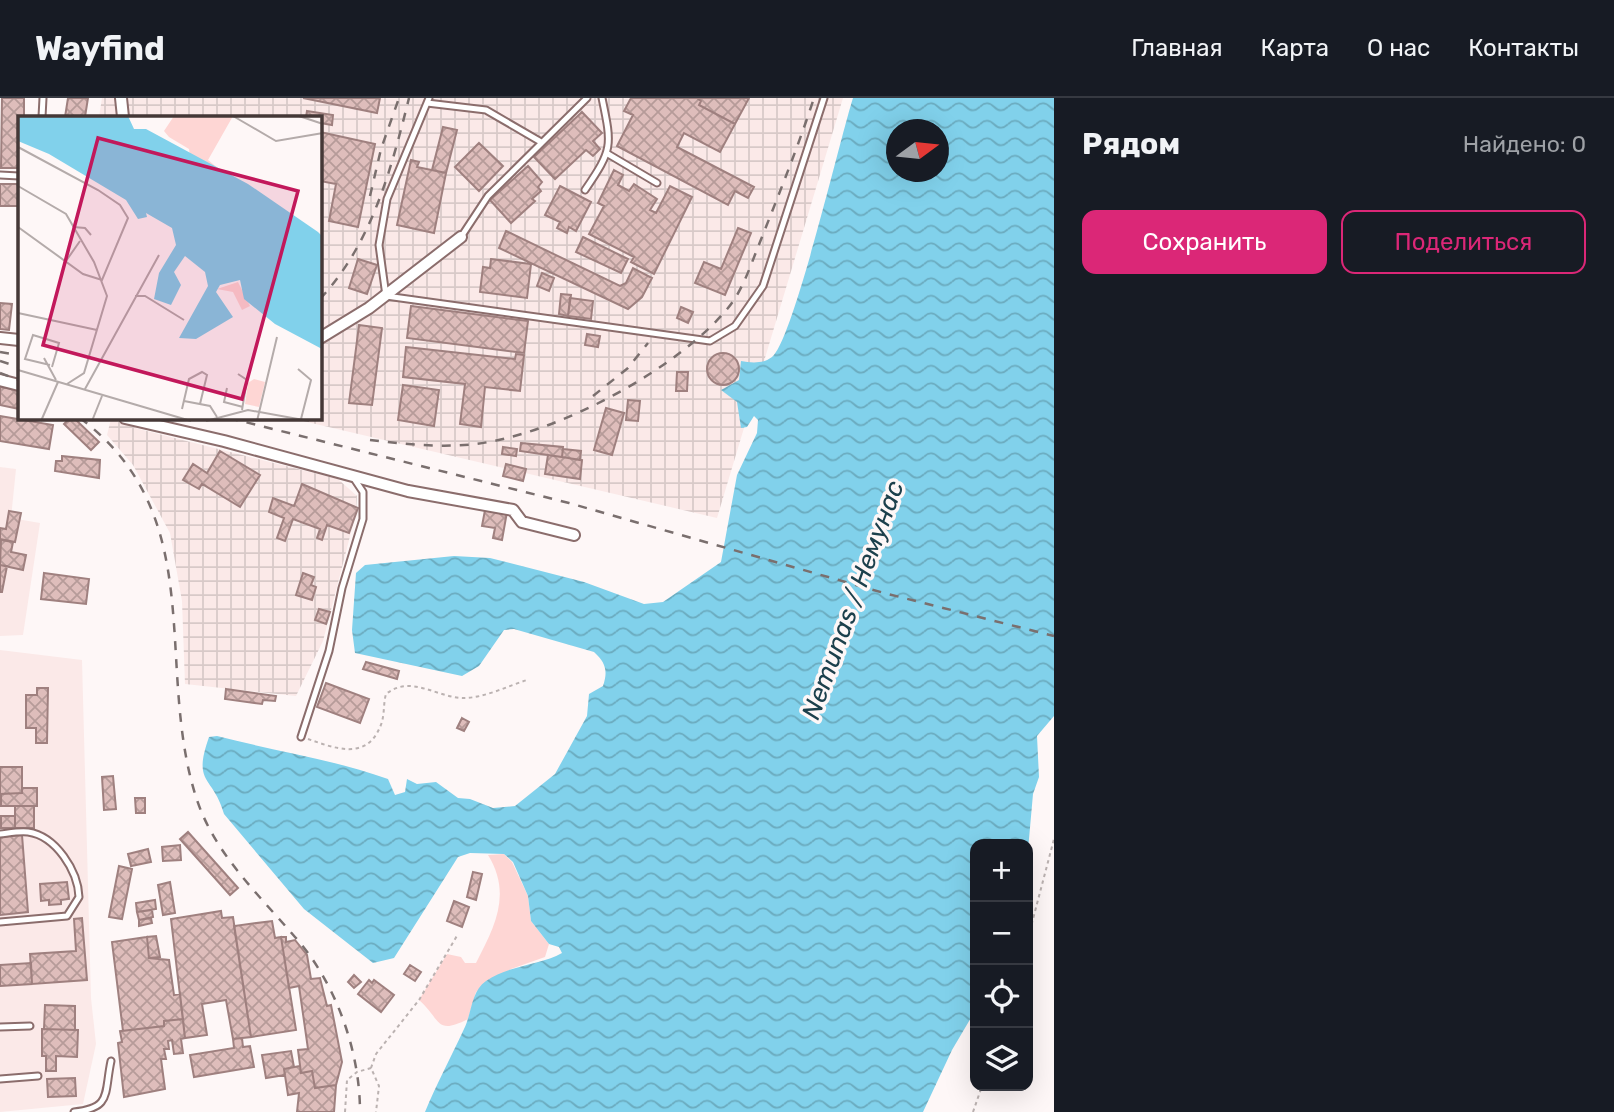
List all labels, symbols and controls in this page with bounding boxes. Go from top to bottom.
text: Wayfind [35,29,165,68]
text: Главная [1131,34,1223,62]
text: Карта [1261,34,1329,62]
text: О нас [1367,34,1430,62]
text: Контакты [1468,34,1579,62]
inset map [18,116,322,420]
north arrow [886,119,949,182]
text: Рядом [1082,126,1180,162]
text: Найдено: 0 [1463,130,1586,158]
button: Сохранить [1082,210,1327,274]
button: Поделиться [1341,210,1586,274]
water label: Nemunas / Немунас [795,476,911,724]
map controls [970,839,1033,1091]
button: + [970,839,1033,902]
button: − [970,902,1033,965]
button: locate [970,965,1033,1028]
button: layers [970,1028,1033,1091]

